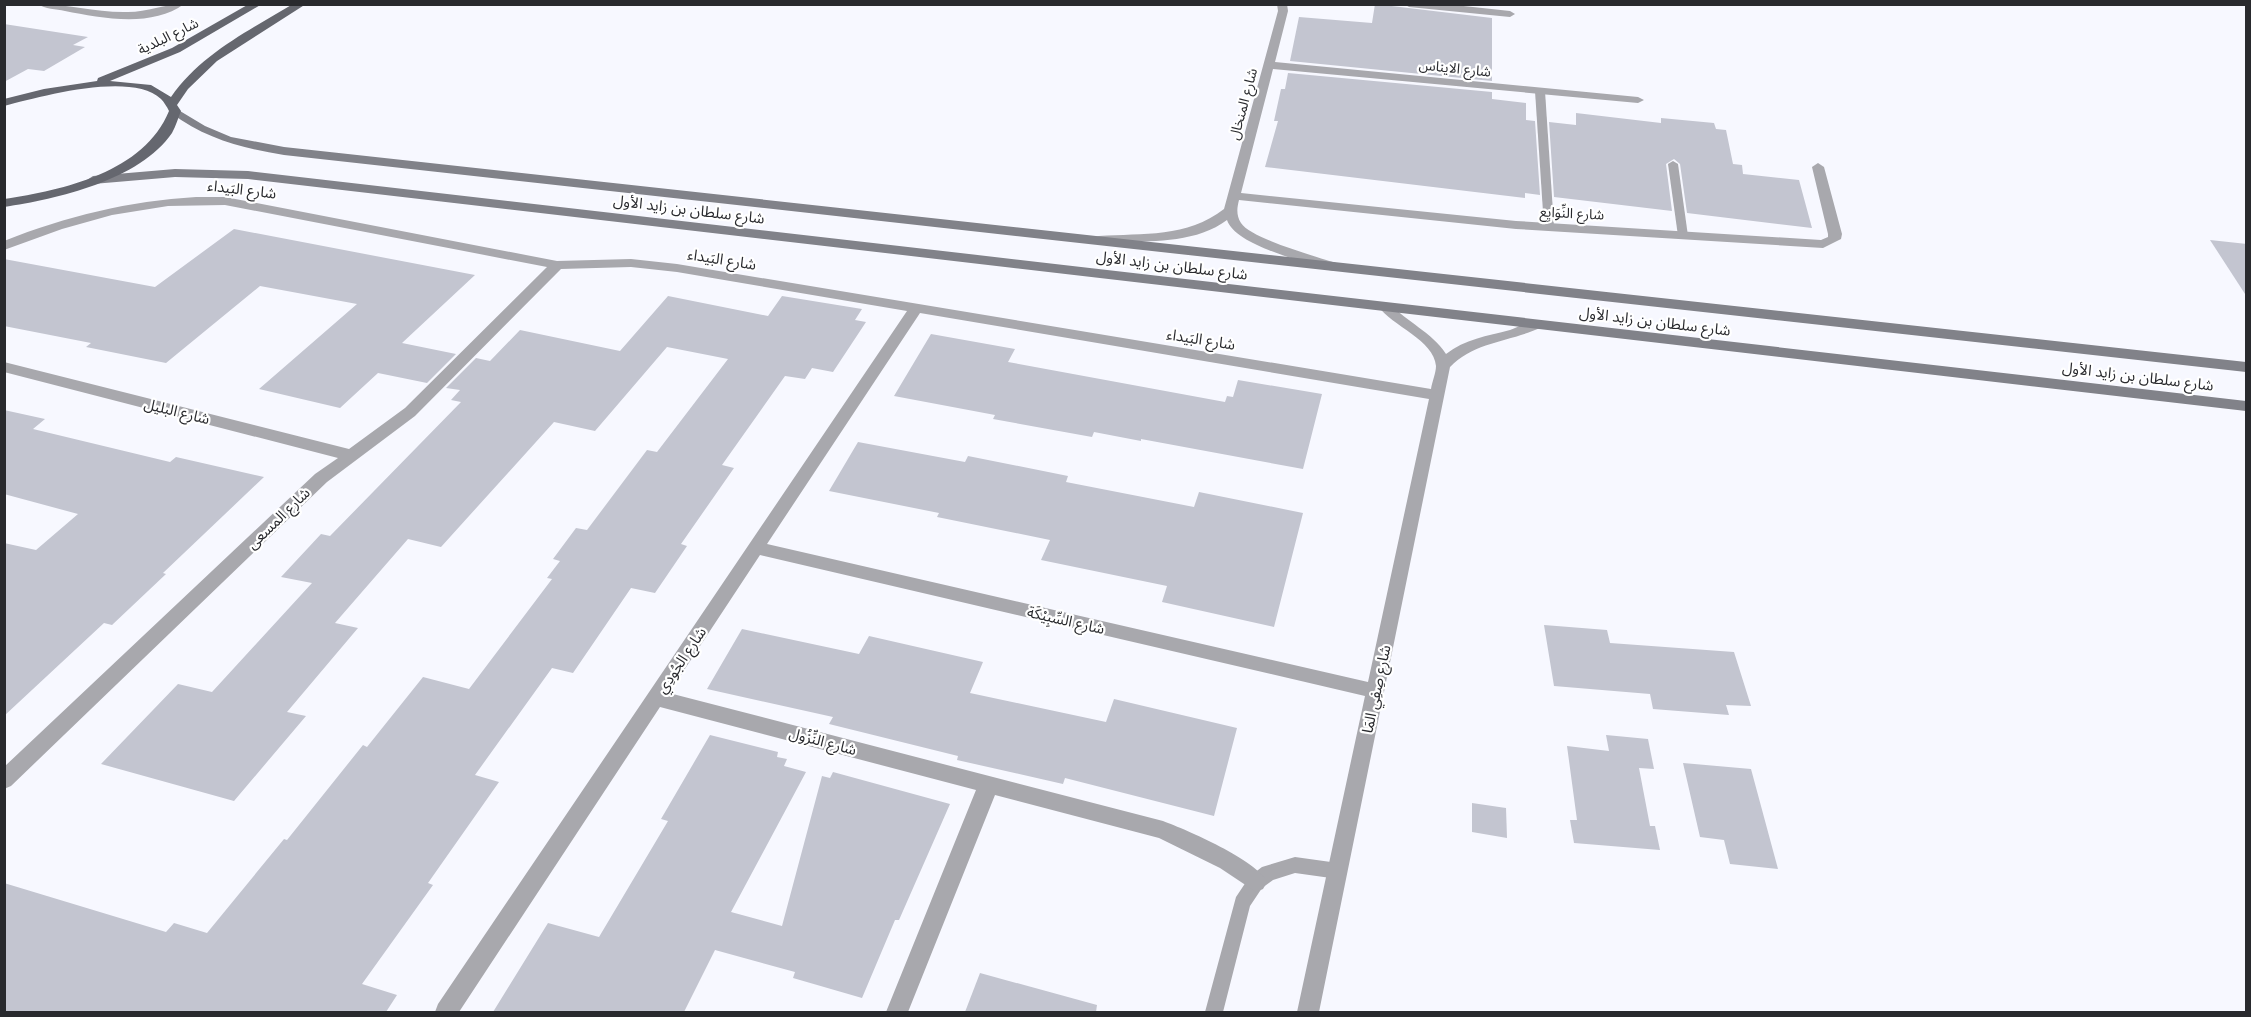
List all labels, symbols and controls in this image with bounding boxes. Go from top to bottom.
street label: شارع البلدية [134,13,202,60]
street label: شارع الايناس [1418,54,1492,83]
street label: شارع المنخال [1224,66,1263,142]
street label: شارع البَيداء [206,174,278,206]
street label: شارع سلطان بن زايد الأول [612,189,766,231]
street label: شارع النِّوَايِع [1539,201,1605,226]
street label: شارع البَيداء [686,243,758,277]
street label: شارع سلطان بن زايد الأول [1095,245,1249,287]
street label: شارع سلطان بن زايد الأول [1578,301,1732,343]
street label: شارع البَيداء [1165,323,1237,357]
street label: شارع سلطان بن زايد الأول [2061,356,2215,398]
street label: شارع البليل [142,393,212,431]
street label: شارع المسعى [242,482,316,555]
street label: شارع السِّبِيْكَة [1025,601,1107,641]
street label: شارع الجُودِي [651,622,713,698]
street label: شارع صِفِي المَا [1356,643,1398,736]
street label: شارع النِّزُول [786,722,859,762]

